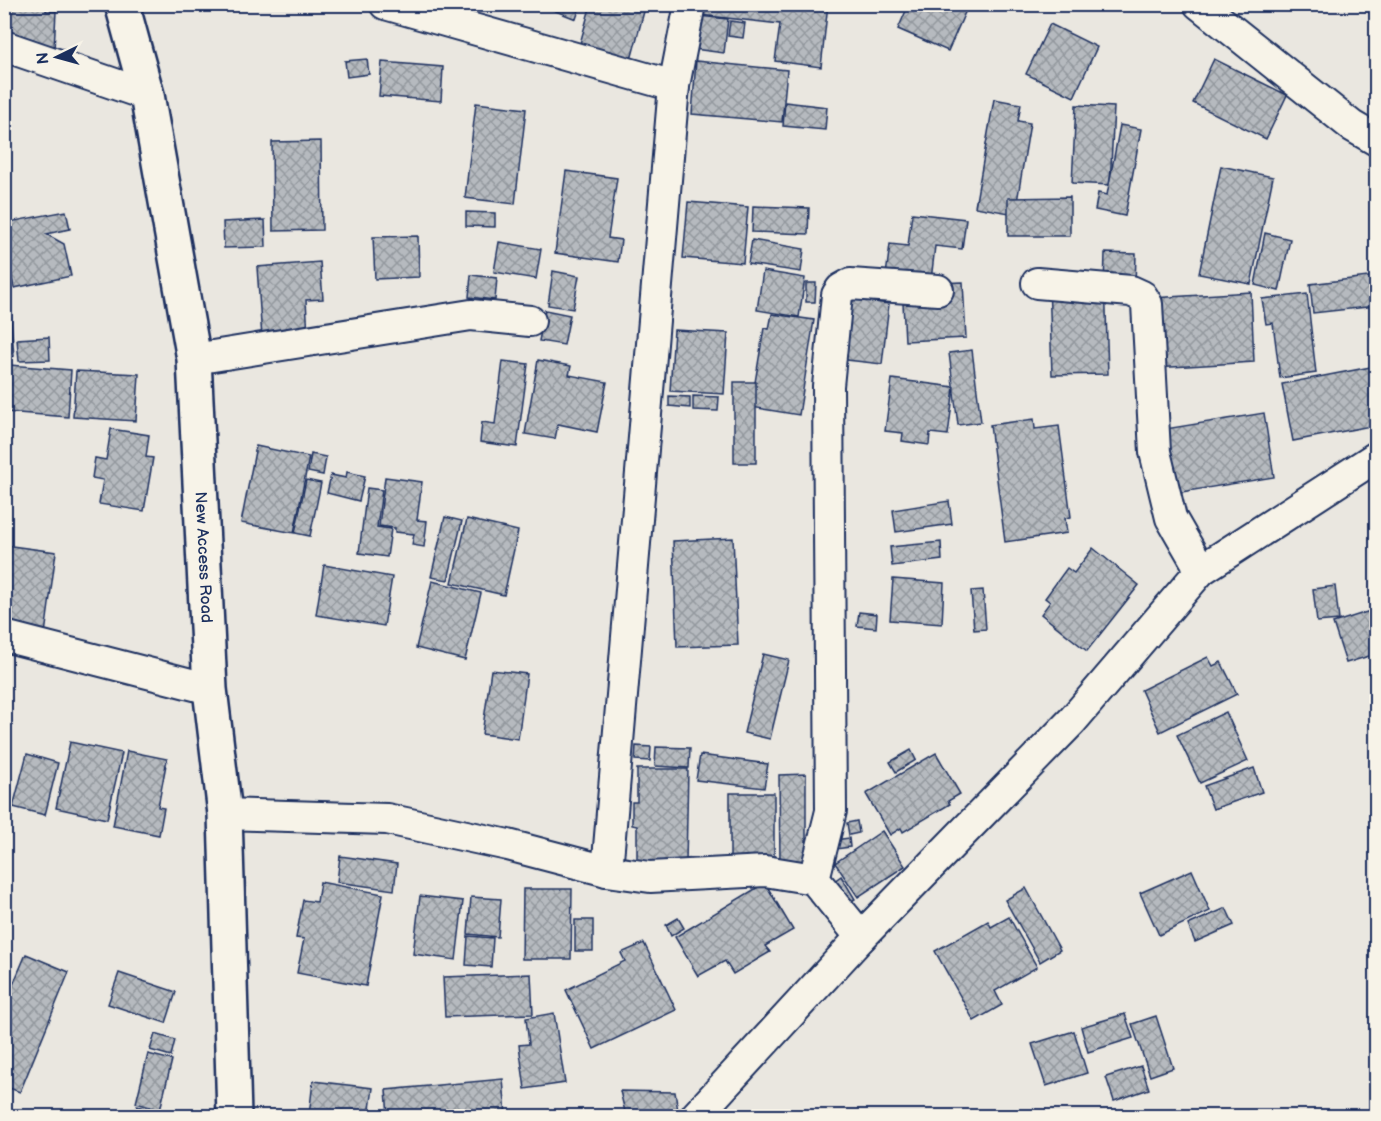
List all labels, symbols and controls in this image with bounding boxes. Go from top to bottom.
north arrow [27,27,87,87]
text: N [34,51,54,65]
street label: New Access Road [191,491,216,623]

